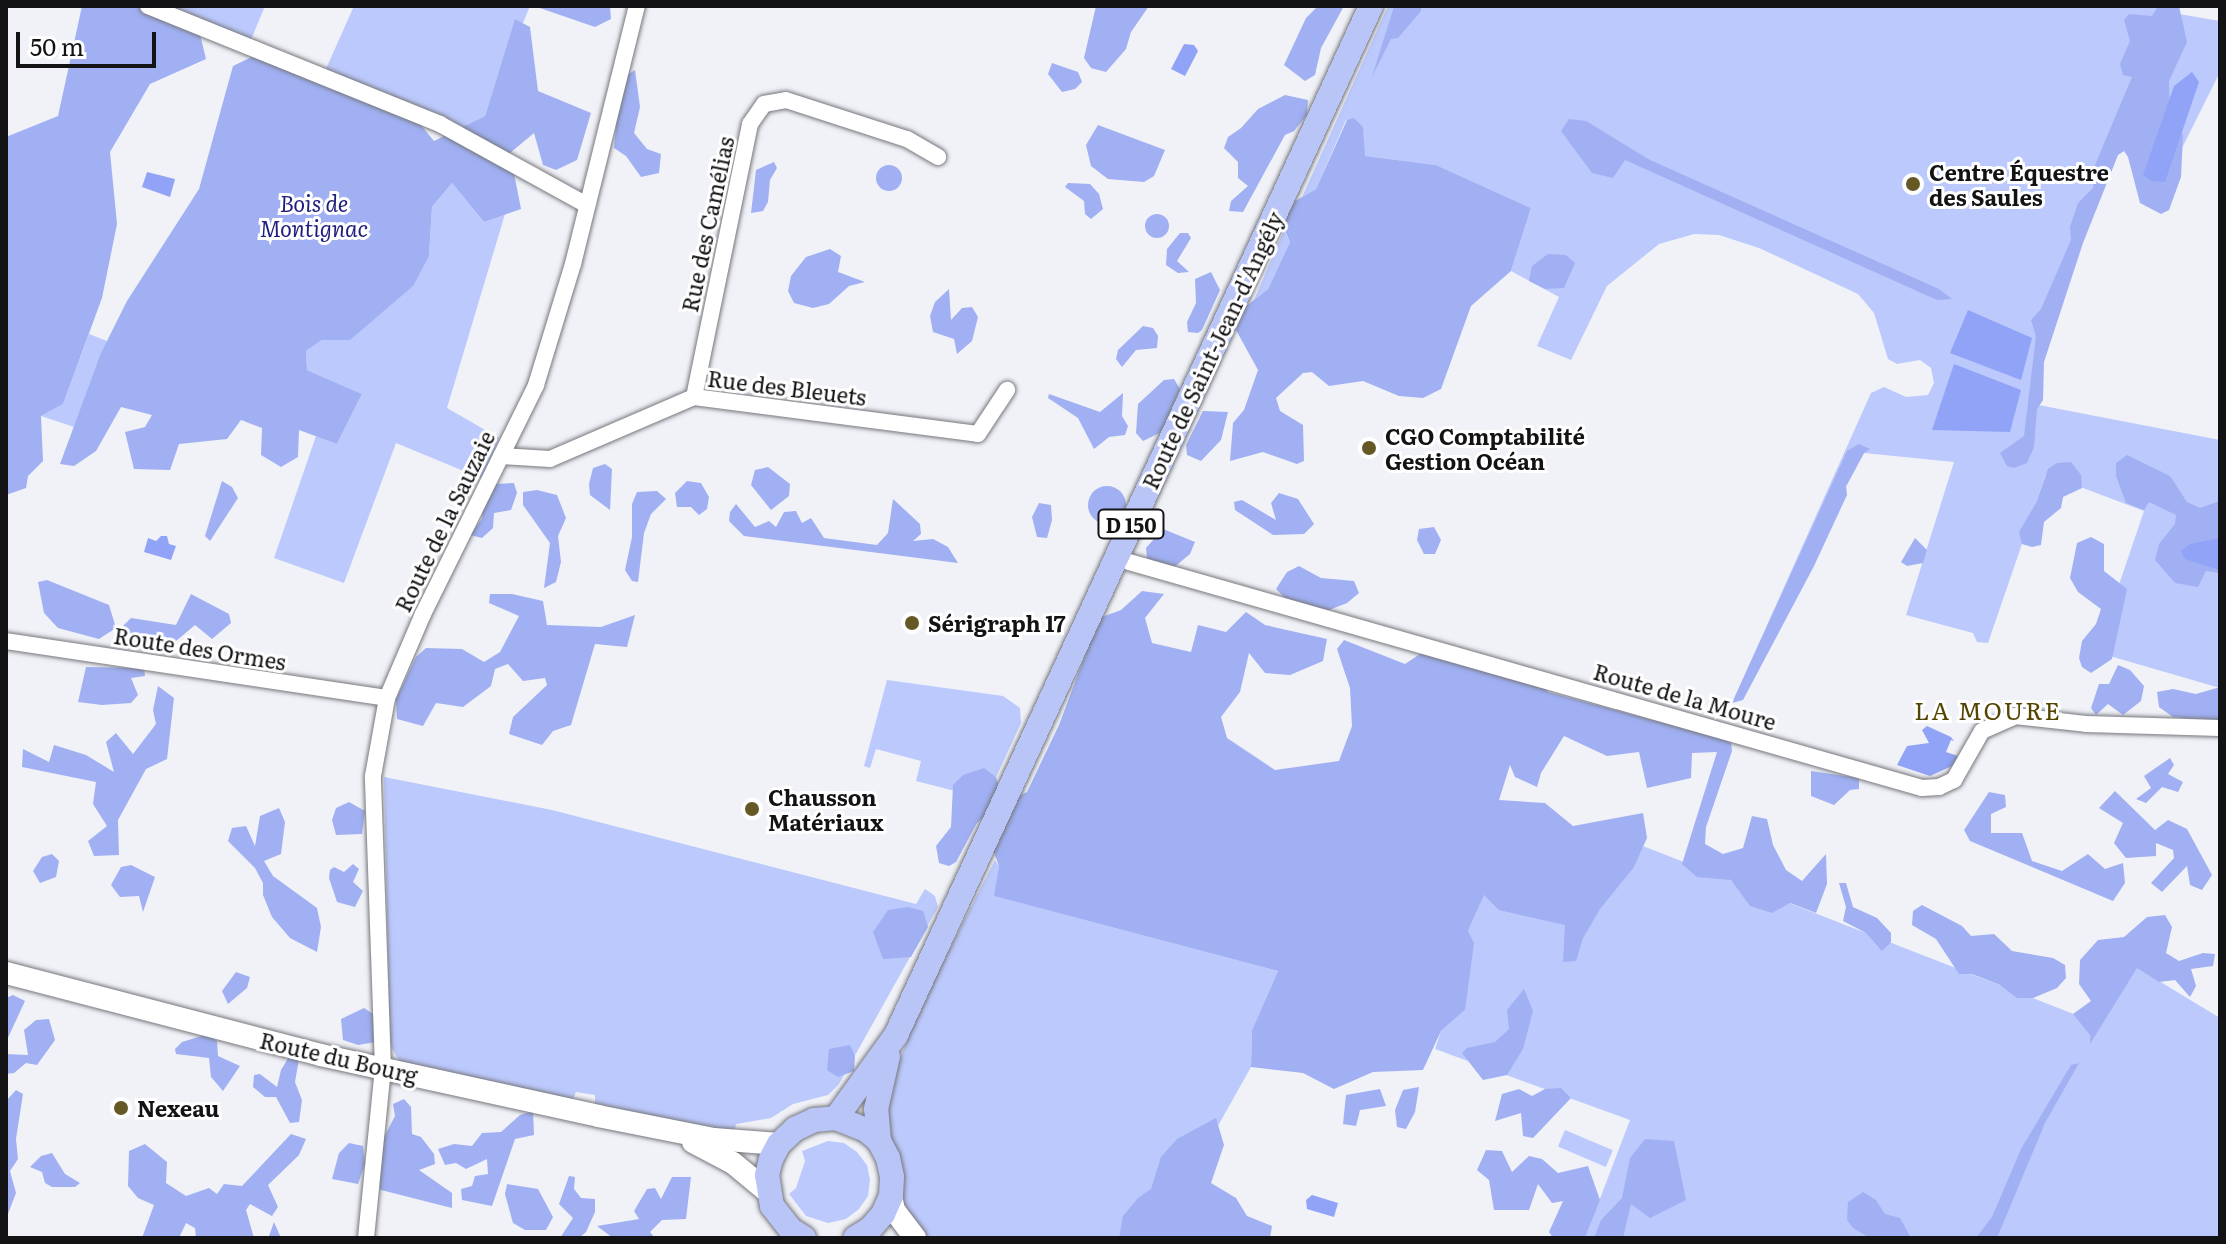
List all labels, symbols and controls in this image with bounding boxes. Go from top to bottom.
scale bar [20,16,160,66]
text: 50 m [30,28,84,63]
street label: Rue des Camélias [676,134,738,314]
place label: Centre Équestre des Saules [1929,158,2109,210]
marker: Centre Équestre des Saules [1904,175,1922,193]
park label: Bois de Montignac [260,189,368,240]
street label: Route de Saint-Jean-d'Angély [1136,207,1288,493]
street label: Rue des Bleuets [706,364,868,410]
place label: CGO Comptabilité Gestion Océan [1385,422,1585,474]
street label: Route de la Sauzaie [389,426,499,616]
marker: CGO Comptabilité Gestion Océan [1360,439,1378,457]
road number: D 150 [1097,508,1165,540]
place label: Sérigraph 17 [928,610,1066,636]
marker: Sérigraph 17 [903,614,921,632]
street label: Route des Ormes [112,621,288,675]
street label: Route de la Moure [1591,657,1779,735]
district label: LA MOURE [1914,696,2062,724]
place label: Chausson Matériaux [768,783,884,834]
marker: Chausson Matériaux [743,800,761,818]
street label: Route du Bourg [257,1026,421,1088]
place label: Nexeau [137,1095,219,1121]
marker: Nexeau [112,1099,130,1117]

